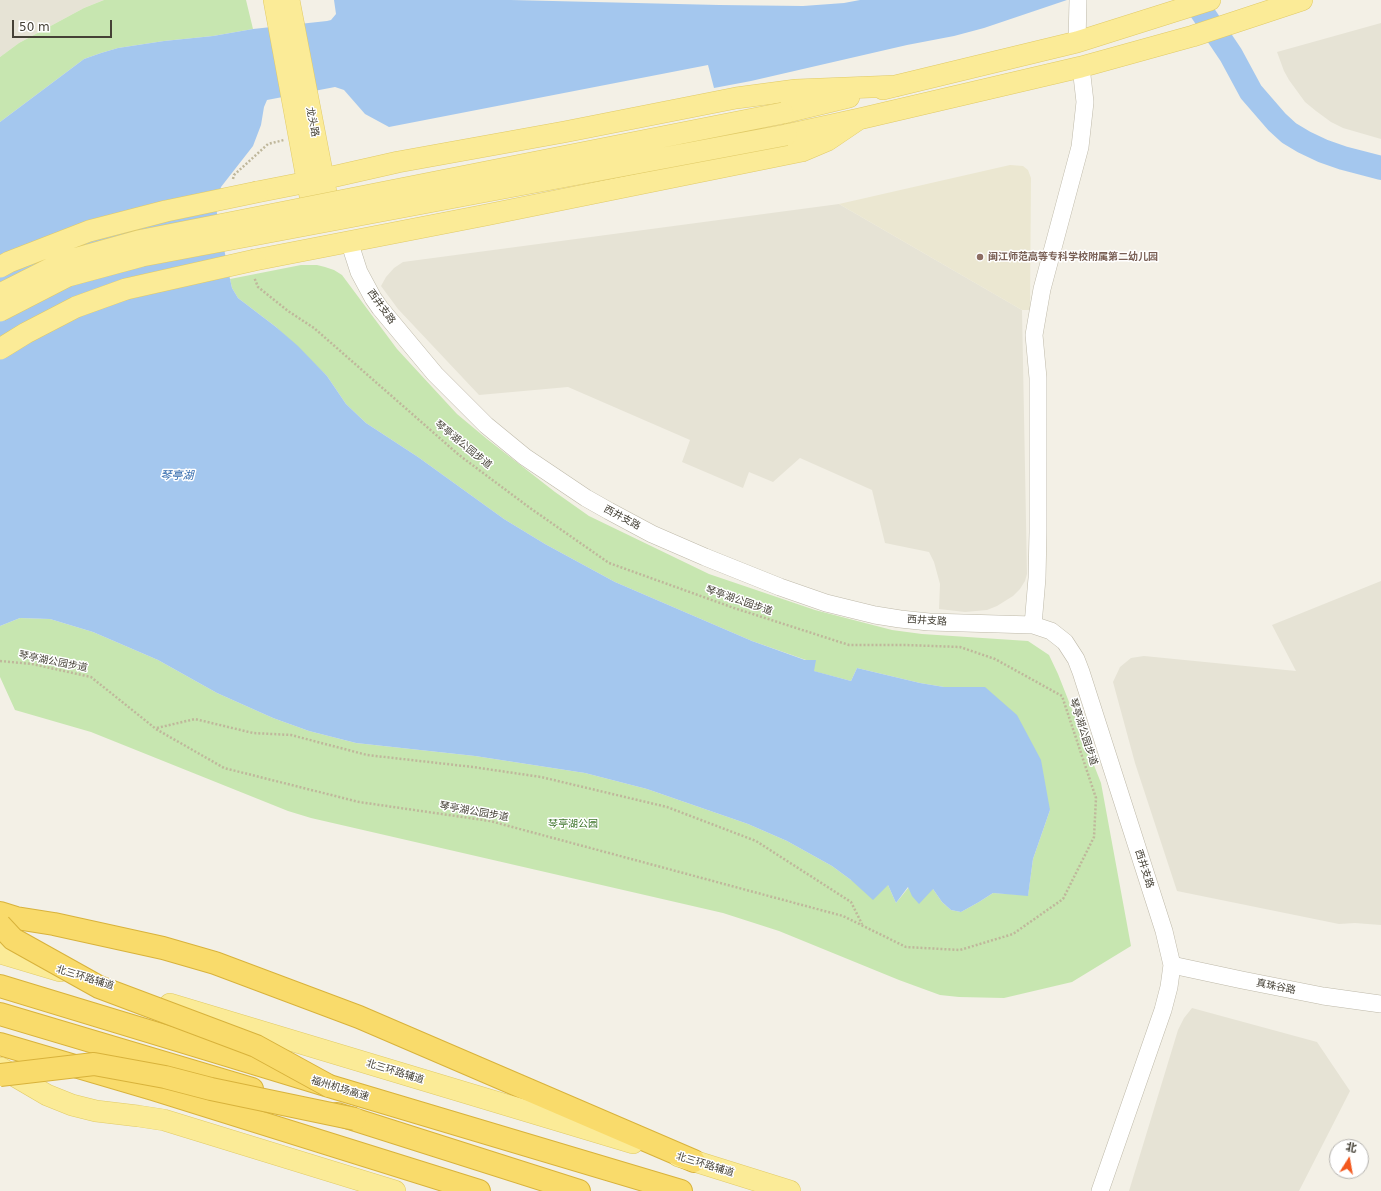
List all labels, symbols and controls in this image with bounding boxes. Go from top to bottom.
scale bar [14,12,114,38]
text: 50 m [19,20,50,34]
street label: 龙头路 [303,106,321,138]
place label: 闽江师范高等专科学校附属第二幼儿园 [988,251,1158,263]
marker: 闽江师范高等专科学校附属第二幼儿园 [975,252,985,262]
street label: 西井支路 [364,287,398,327]
street label: 琴亭湖公园步道 [432,418,494,472]
water label: 琴亭湖 [161,469,193,483]
street label: 西井支路 [602,503,642,533]
street label: 琴亭湖公园步道 [704,584,774,618]
street label: 西井支路 [907,614,947,628]
street label: 琴亭湖公园步道 [17,649,89,675]
street label: 琴亭湖公园步道 [1066,697,1100,767]
street label: 琴亭湖公园步道 [438,800,510,824]
park label: 琴亭湖公园 [548,818,598,830]
street label: 西井支路 [1132,848,1156,890]
street label: 北三环路辅道 [55,963,115,993]
street label: 真珠谷路 [1255,977,1297,997]
street label: 北三环路辅道 [365,1057,425,1087]
street label: 福州机场高速 [310,1074,370,1104]
north arrow [1329,1139,1369,1179]
text: 北 [1345,1140,1358,1155]
street label: 北三环路辅道 [675,1150,735,1180]

